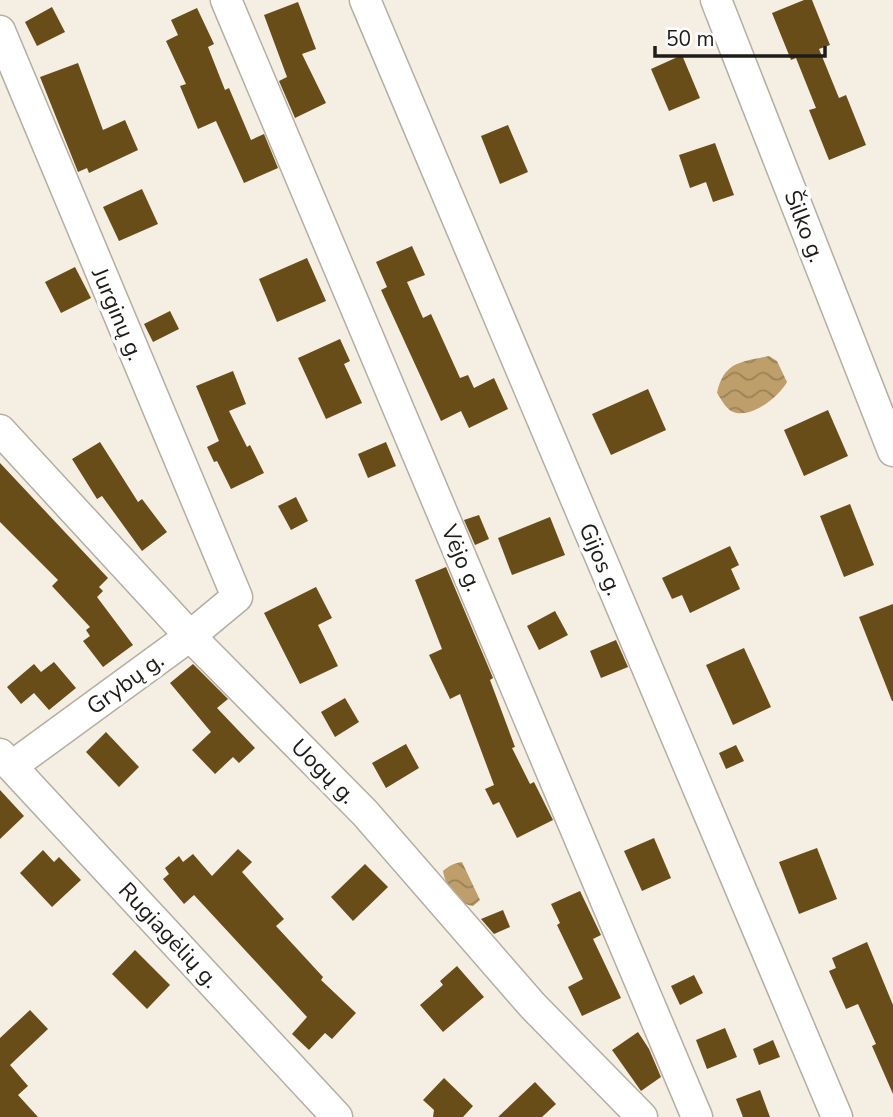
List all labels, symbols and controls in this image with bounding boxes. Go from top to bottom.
scale bar [655,14,825,58]
text: 50 m [666,25,715,53]
street label: Šilko g. [777,186,832,267]
street label: Jurginų g. [84,262,151,365]
street label: Gijos g. [571,518,630,600]
street label: Vėjo g. [433,519,489,596]
street label: Grybų g. [80,645,170,722]
street label: Uogų g. [284,732,363,811]
street label: Rugiagėlių g. [111,876,226,995]

